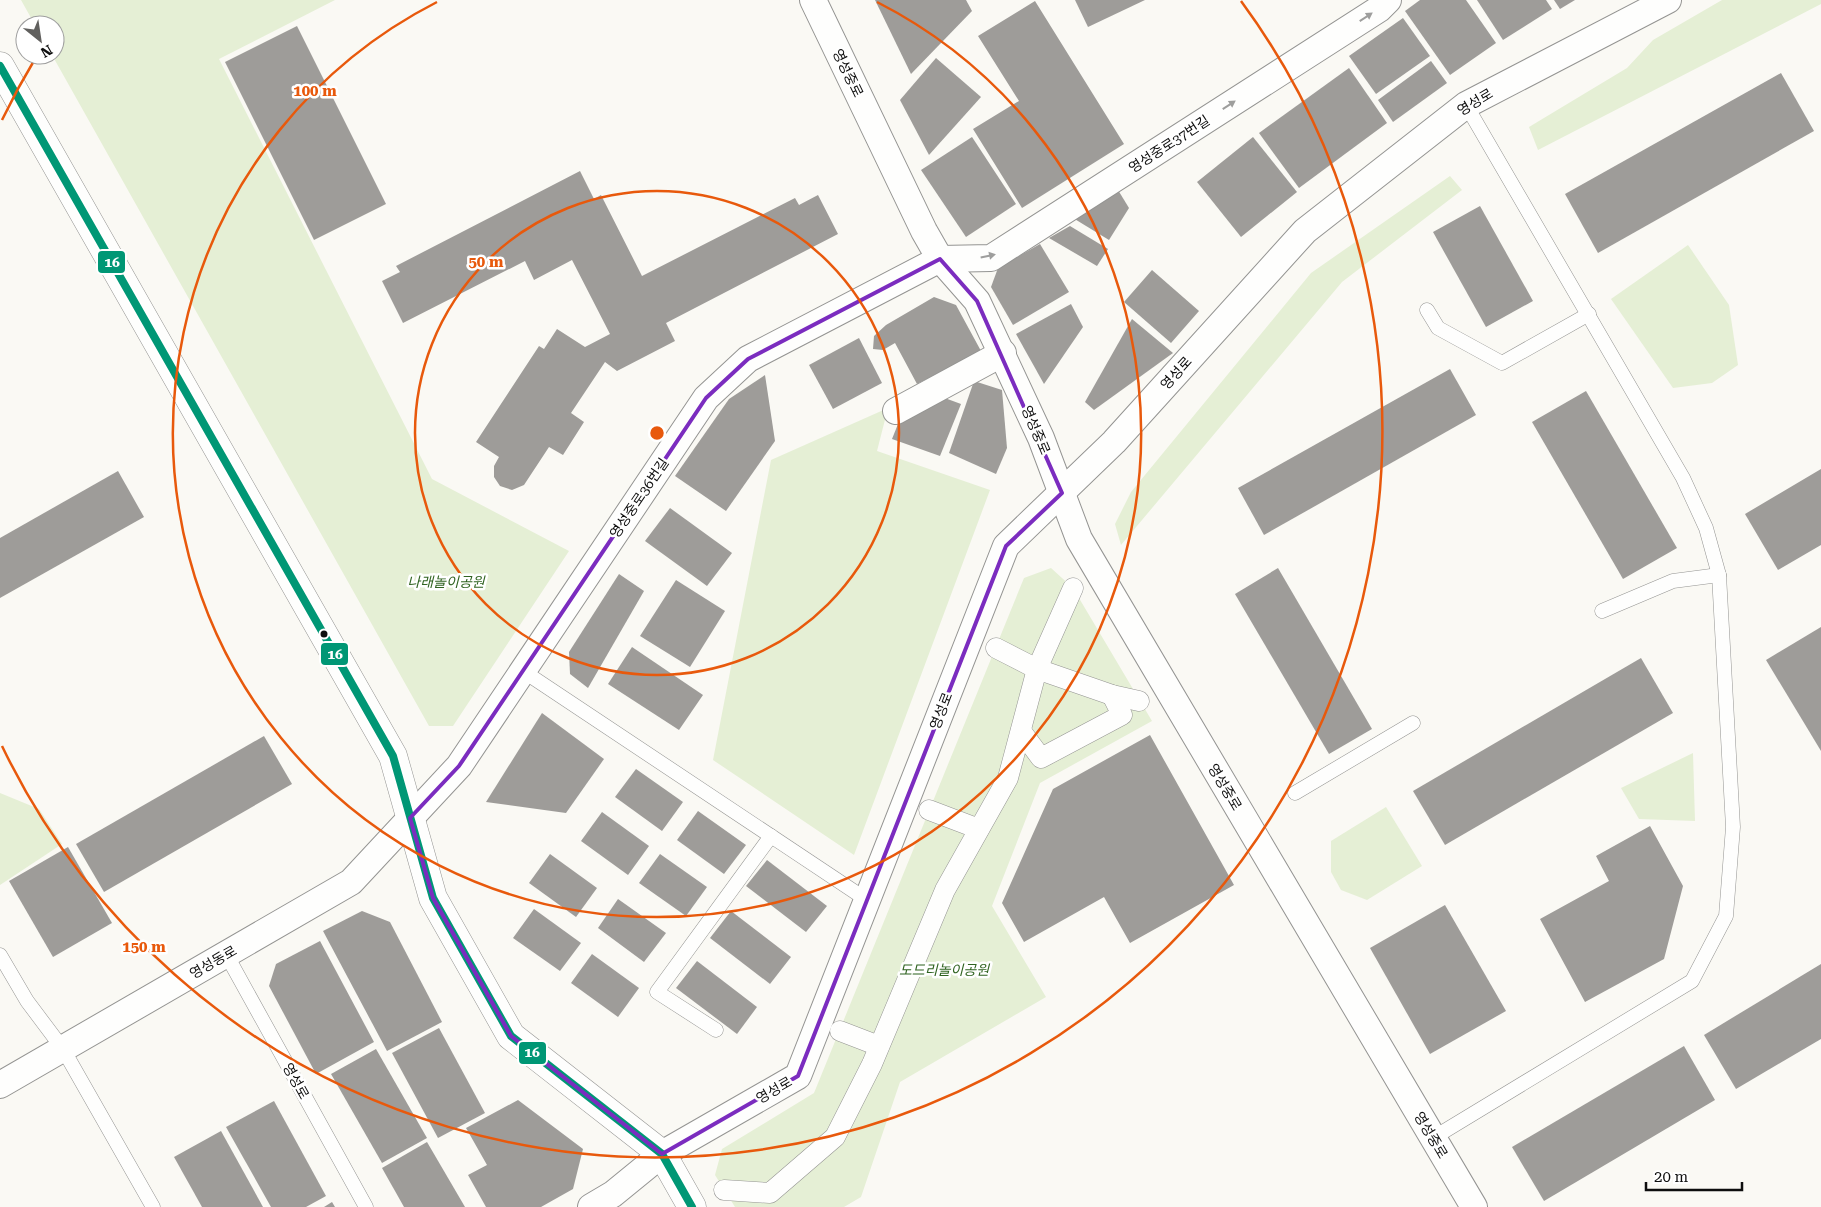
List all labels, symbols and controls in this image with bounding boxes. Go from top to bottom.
one-way arrow [1359,12,1372,22]
north arrow [15,15,65,65]
text: N [38,42,55,61]
street label: 영성중로 [830,46,867,100]
text: 100 m [293,82,337,100]
street label: 영성로 [1454,85,1496,119]
one-way arrow [1222,100,1235,110]
street label: 영성중로37번길 [1126,112,1212,176]
line badge: 16 [97,250,126,274]
one-way arrow [980,252,996,260]
text: 50 m [468,253,504,271]
text: 16 [104,254,120,270]
street label: 영성로 [1157,353,1195,393]
street label: 영성중로 [1019,403,1053,457]
centre of rings [648,424,666,442]
street label: 영성중로36번길 [606,455,672,541]
park label: 나래놀이공원 [407,574,486,590]
unlabelled marker [319,629,329,639]
line badge: 16 [320,642,349,666]
text: 16 [327,646,343,662]
street label: 영성로 [927,690,955,732]
street label: 영성중로 [1205,761,1245,813]
text: 150 m [122,938,166,956]
street label: 영성동로 [187,942,239,982]
park label: 도드리놀이공원 [899,962,990,978]
line badge: 16 [518,1041,547,1065]
text: 16 [524,1044,540,1060]
street label: 영성로 [280,1060,312,1102]
street label: 영성로 [753,1073,795,1107]
street label: 영성중로 [1411,1109,1451,1161]
scale bar [1646,1160,1742,1192]
text: 20 m [1654,1168,1689,1186]

